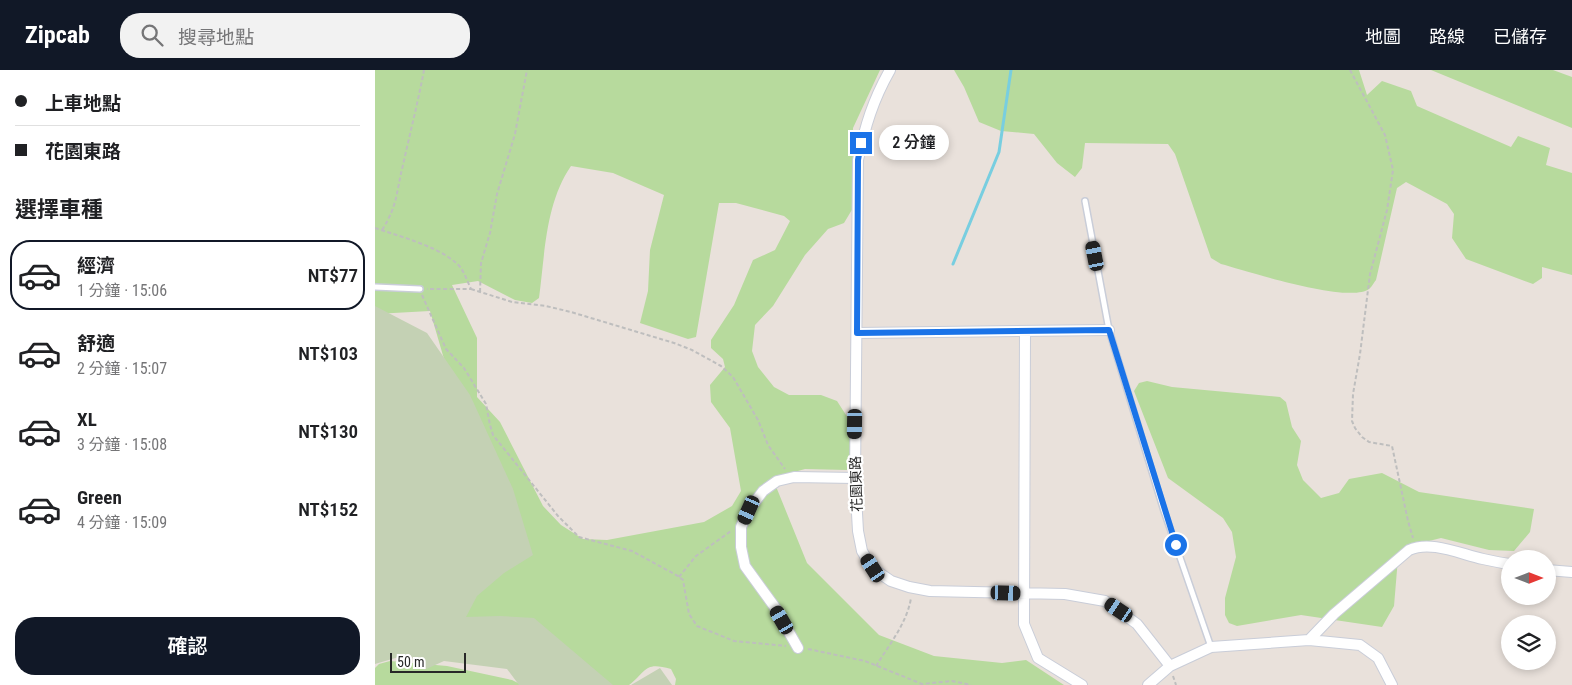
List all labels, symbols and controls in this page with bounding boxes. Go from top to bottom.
search box [120,13,470,58]
text: Zipcab [25,21,90,49]
icon: search [138,21,166,49]
text: 搜尋地點 [178,26,254,49]
text: 地圖 [1365,26,1401,47]
text: 路線 [1429,26,1465,47]
text: 已儲存 [1493,26,1547,47]
text: 上車地點 [45,92,121,115]
callout: 2 分鐘 [879,126,949,160]
route end [850,132,872,154]
text: 2 分鐘 [892,133,936,152]
text: 花園東路 [45,140,121,163]
text: 選擇車種 [15,197,103,222]
car [1084,240,1105,272]
icon: car [17,253,62,298]
text: 經濟 [77,254,115,277]
text: NT$77 [308,264,358,287]
text: 1 分鐘 · 15:06 [77,281,167,300]
icon: car [17,331,62,376]
text: 舒適 [77,332,115,355]
text: NT$103 [298,342,358,365]
text: 2 分鐘 · 15:07 [77,359,167,378]
text: XL [77,408,97,431]
icon: car [17,409,62,454]
car [847,409,862,439]
text: NT$130 [298,420,358,443]
text: 3 分鐘 · 15:08 [77,435,167,454]
street label: 花園東路 [847,456,865,512]
text: Green [77,486,122,509]
icon: car [17,487,62,532]
car [736,493,761,527]
text: NT$152 [298,498,358,521]
text: 4 分鐘 · 15:09 [77,513,167,532]
route start [1165,534,1187,556]
north arrow [1501,550,1556,605]
map controls [1501,550,1556,670]
car [858,551,887,585]
car [990,585,1021,601]
car [1102,595,1135,625]
car [768,603,795,637]
button: layers [1501,615,1556,670]
button: 確認 [15,617,360,675]
scale bar [390,650,466,673]
text: 50 m [397,654,425,670]

